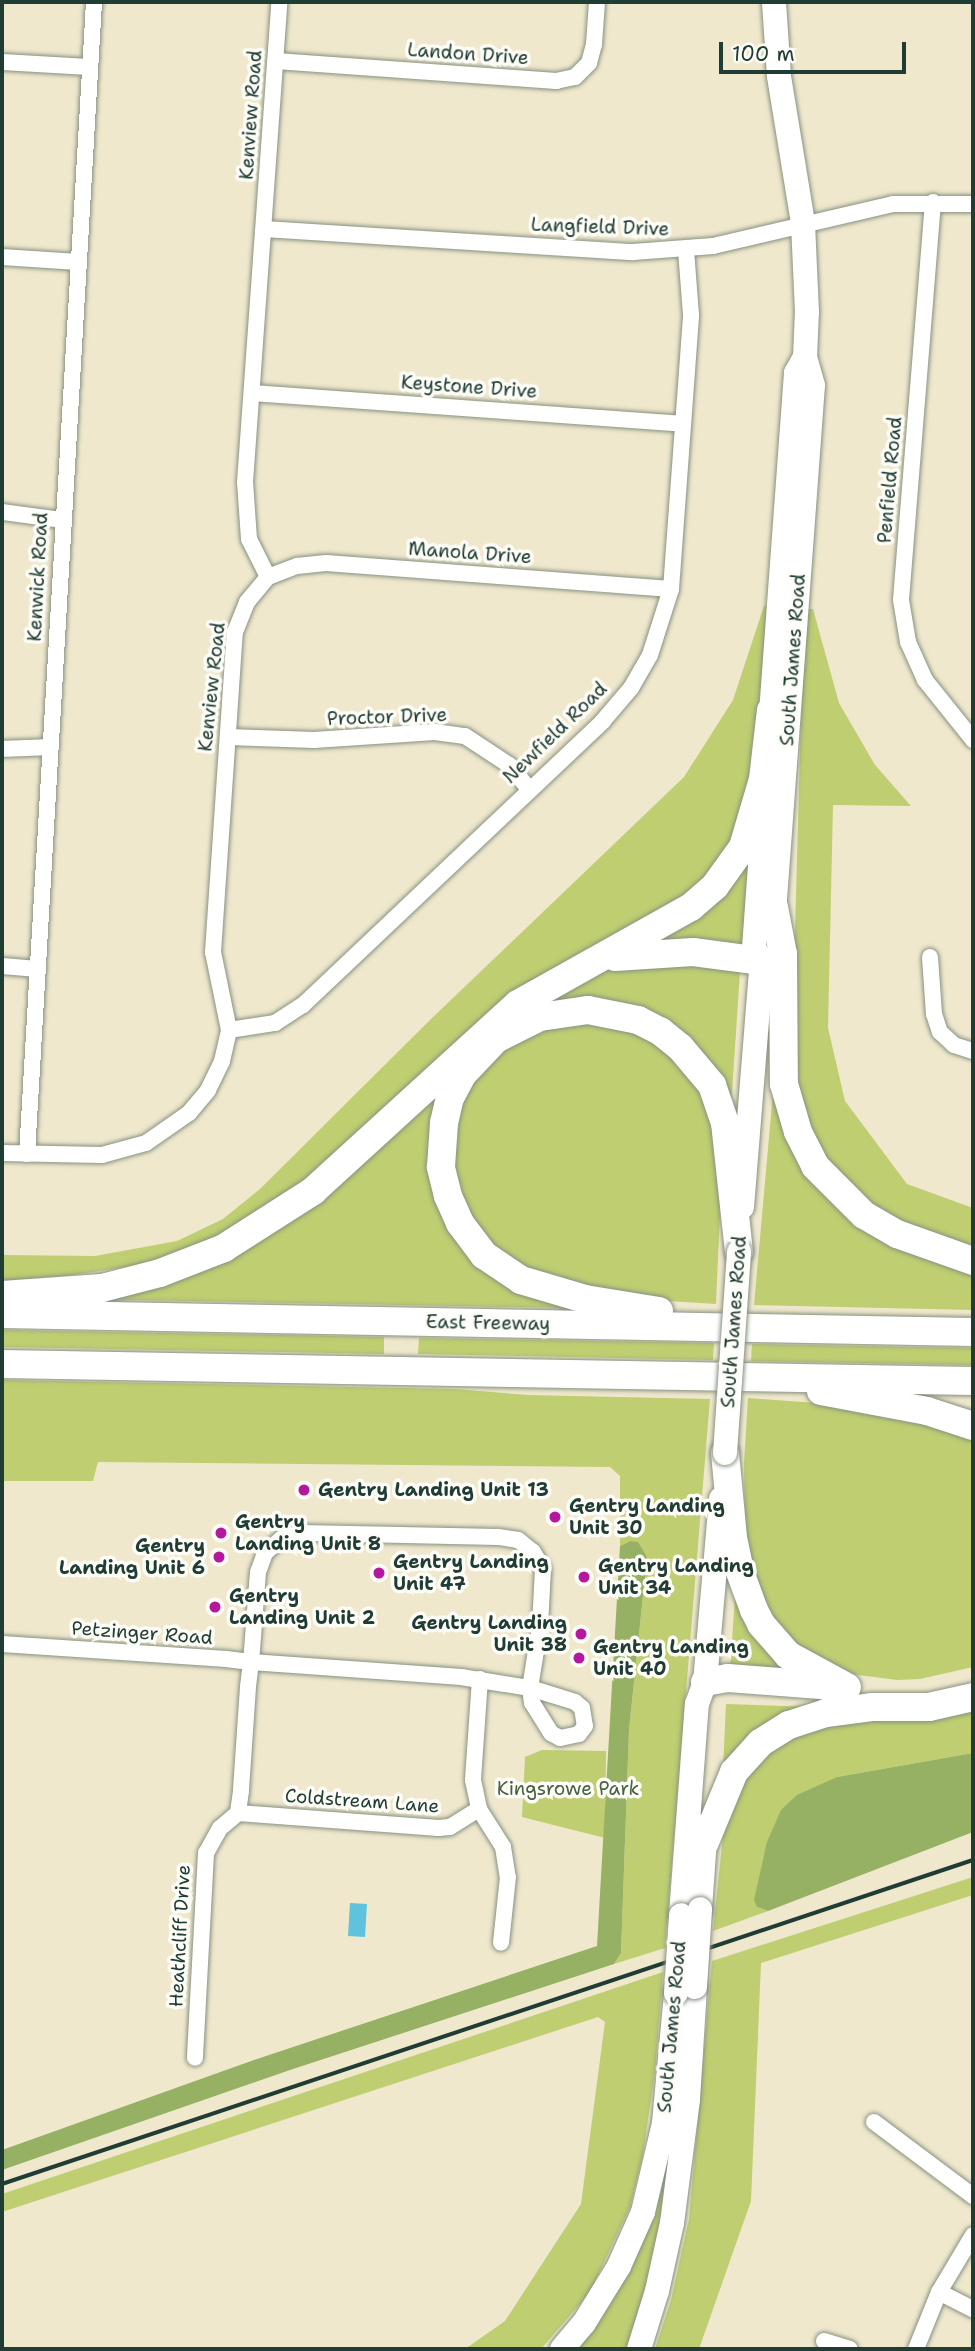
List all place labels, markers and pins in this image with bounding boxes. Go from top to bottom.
place label: Gentry Landing Unit 13 [318,1479,549,1501]
marker: Gentry Landing Unit 13 [296,1482,312,1498]
place label: Gentry Landing Unit 30 [569,1495,725,1539]
marker: Gentry Landing Unit 30 [547,1509,563,1525]
place label: Gentry Landing Unit 8 [235,1511,381,1555]
marker: Gentry Landing Unit 8 [213,1525,229,1541]
place label: Gentry Landing Unit 6 [59,1535,205,1579]
marker: Gentry Landing Unit 6 [211,1549,227,1565]
place label: Gentry Landing Unit 47 [393,1551,549,1595]
place label: Gentry Landing Unit 34 [598,1555,754,1599]
marker: Gentry Landing Unit 47 [371,1565,387,1581]
marker: Gentry Landing Unit 34 [576,1569,592,1585]
place label: Gentry Landing Unit 2 [229,1585,375,1629]
marker: Gentry Landing Unit 2 [207,1599,223,1615]
place label: Gentry Landing Unit 38 [411,1612,567,1656]
marker: Gentry Landing Unit 38 [573,1626,589,1642]
place label: Gentry Landing Unit 40 [593,1636,749,1680]
marker: Gentry Landing Unit 40 [571,1650,587,1666]

